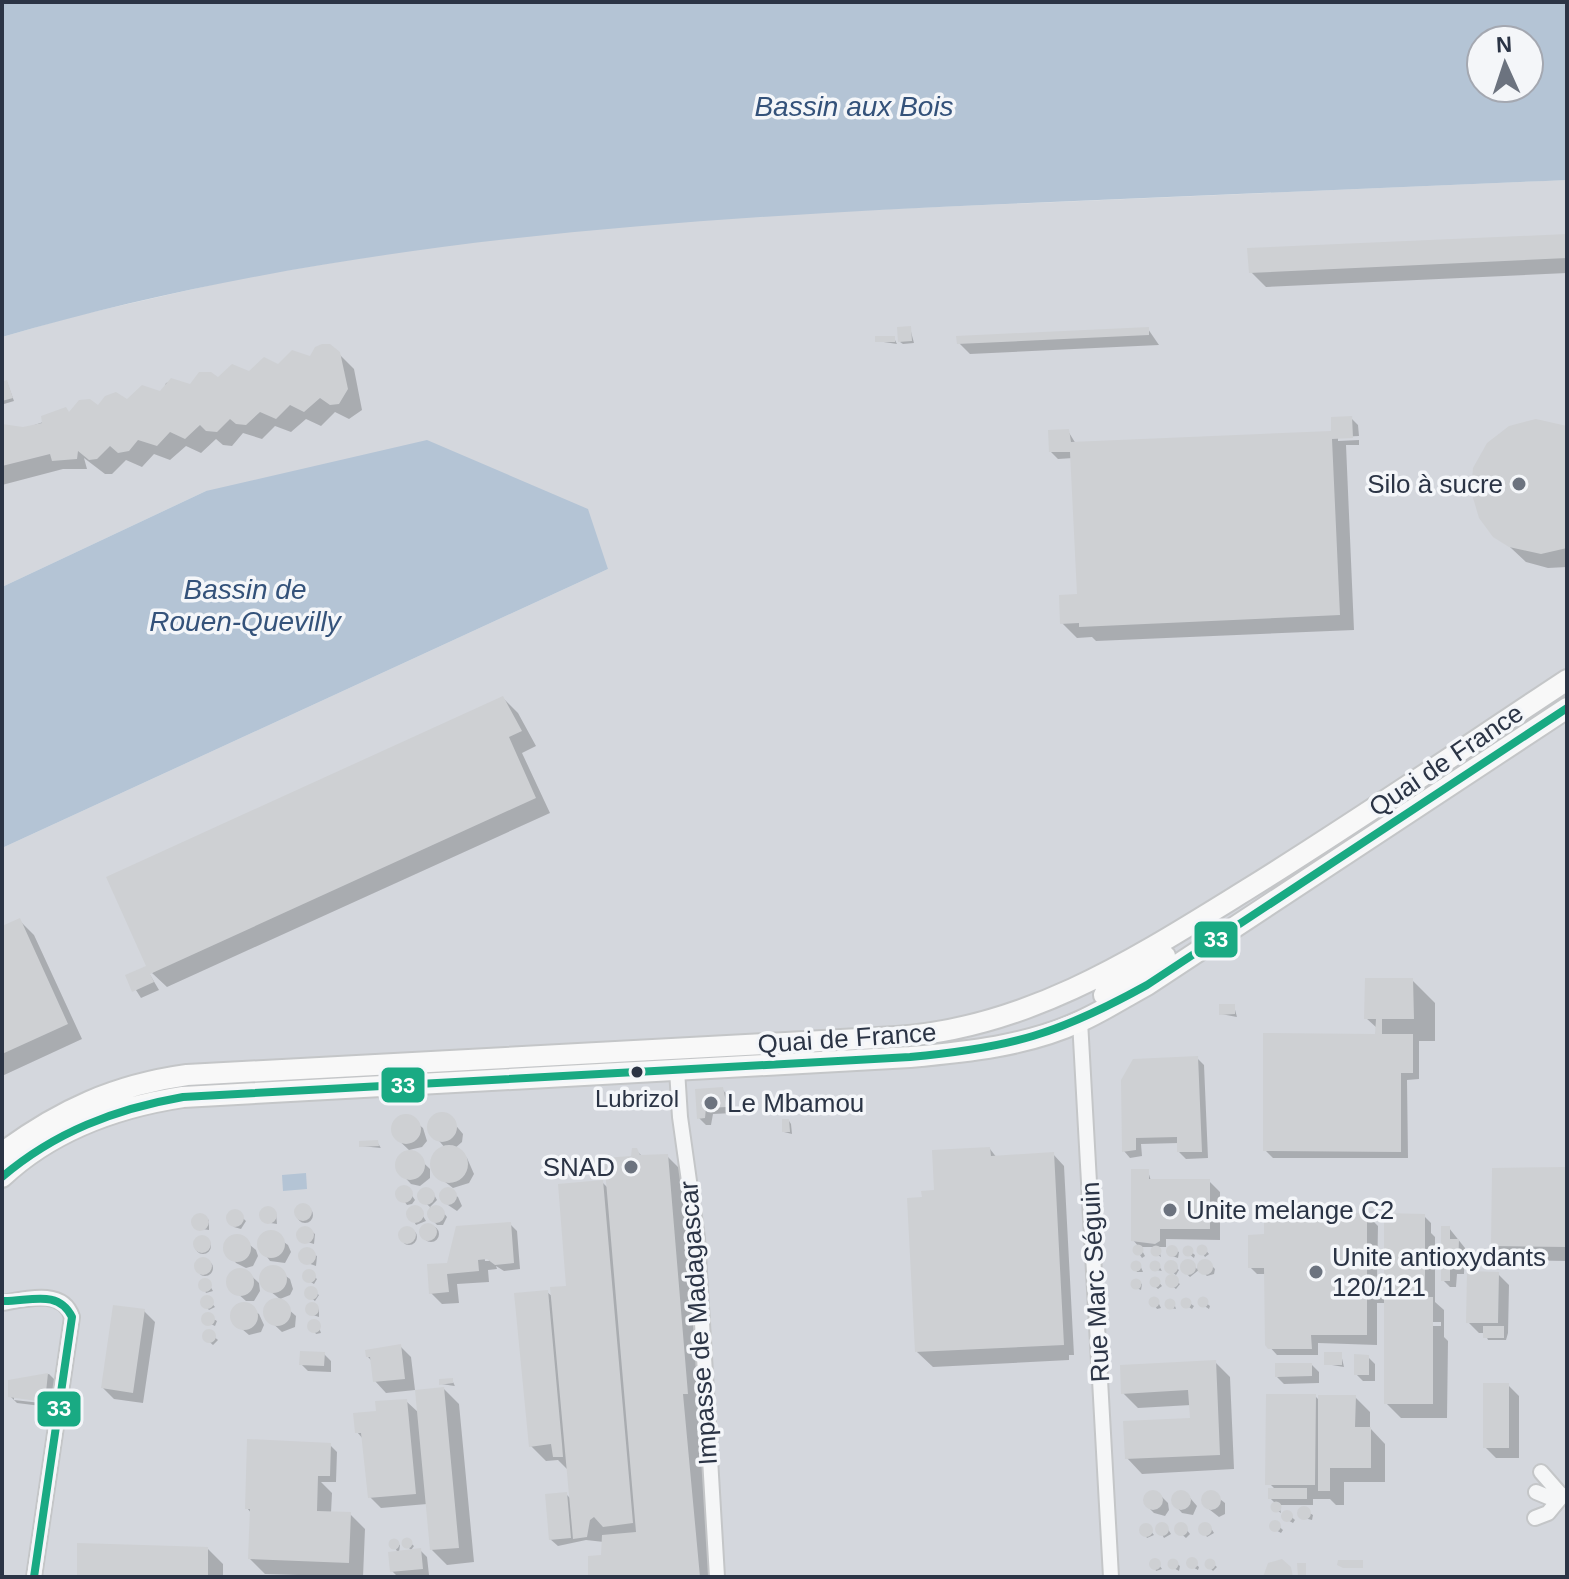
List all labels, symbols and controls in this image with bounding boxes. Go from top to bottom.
north arrow [1465,24,1545,104]
text: N [1495,32,1513,57]
water label: Bassin aux Bois [754,91,954,122]
place label: Silo à sucre [1367,469,1503,499]
marker: Silo à sucre [1510,475,1528,493]
water label: Bassin de Rouen-Quevilly [149,574,343,637]
street label: Quai de France [1363,697,1529,823]
line badge: 33 [1193,920,1239,959]
text: 33 [1204,927,1228,952]
street label: Quai de France [757,1017,937,1059]
marker: Lubrizol [629,1064,645,1080]
line badge: 33 [380,1066,426,1104]
text: 33 [391,1073,415,1098]
place label: Lubrizol [595,1085,679,1112]
place label: Le Mbamou [727,1088,864,1118]
marker: Le Mbamou [702,1094,720,1112]
place label: SNAD [543,1152,615,1182]
marker: SNAD [622,1158,640,1176]
street label: Impasse de Madagascar [673,1180,723,1466]
street label: Rue Marc Séguin [1075,1181,1115,1383]
place label: Unite melange C2 [1186,1195,1394,1225]
marker: Unite melange C2 [1161,1201,1179,1219]
place label: Unite antioxydants 120/121 [1332,1242,1546,1302]
marker: Unite antioxydants 120/121 [1307,1263,1325,1281]
line badge: 33 [36,1390,82,1428]
text: 33 [47,1396,71,1421]

